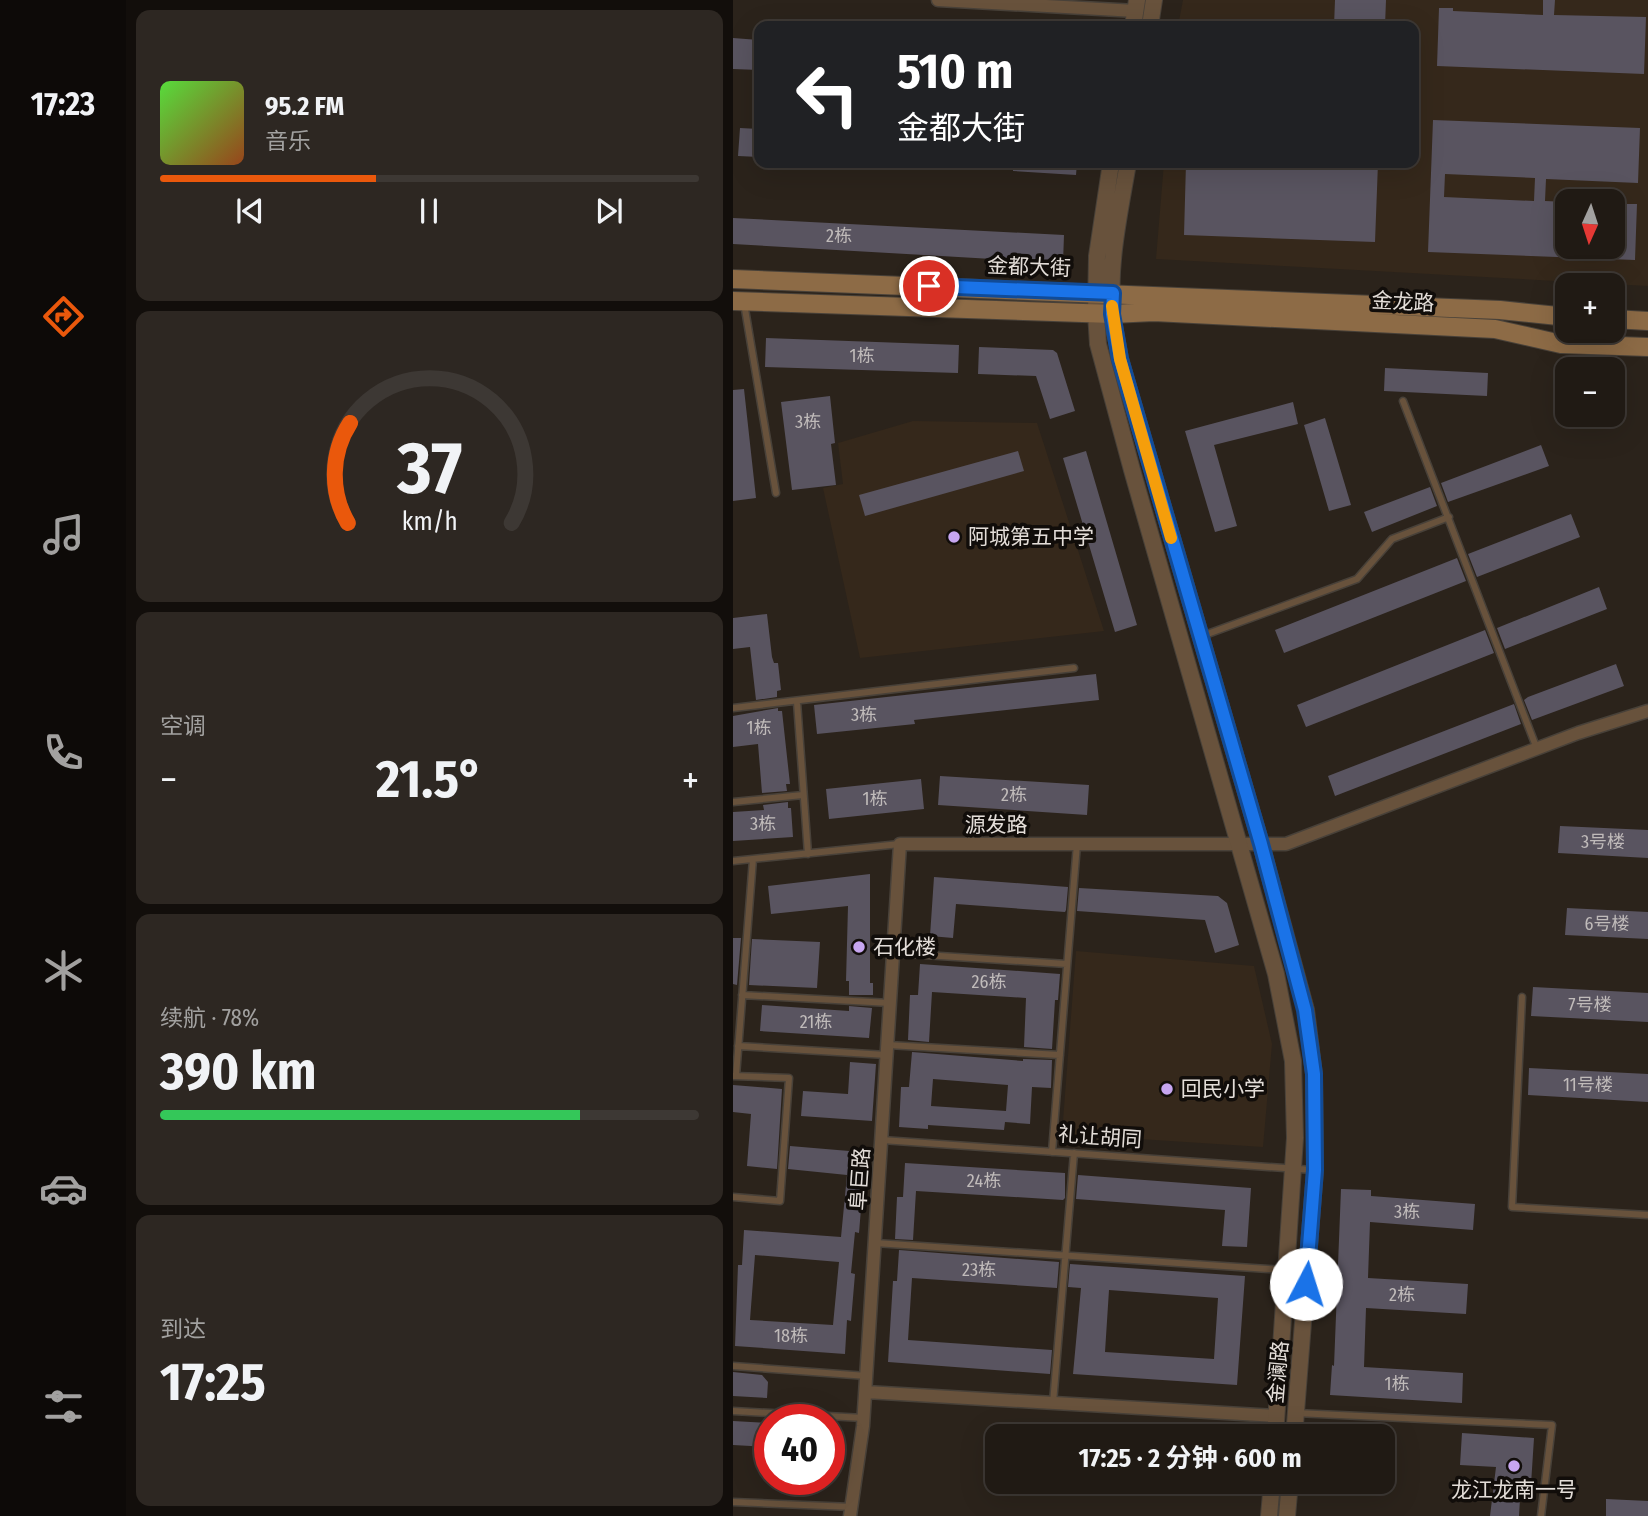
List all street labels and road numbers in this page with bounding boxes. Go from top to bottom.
street label: 金都大街 [987,253,1071,281]
street label: 金龙路 [1371,287,1435,317]
street label: 源发路 [965,812,1028,838]
street label: 礼让胡同 [1057,1121,1143,1153]
street label: 阜巨路 [845,1147,875,1211]
street label: 金澜路 [1262,1339,1294,1405]

